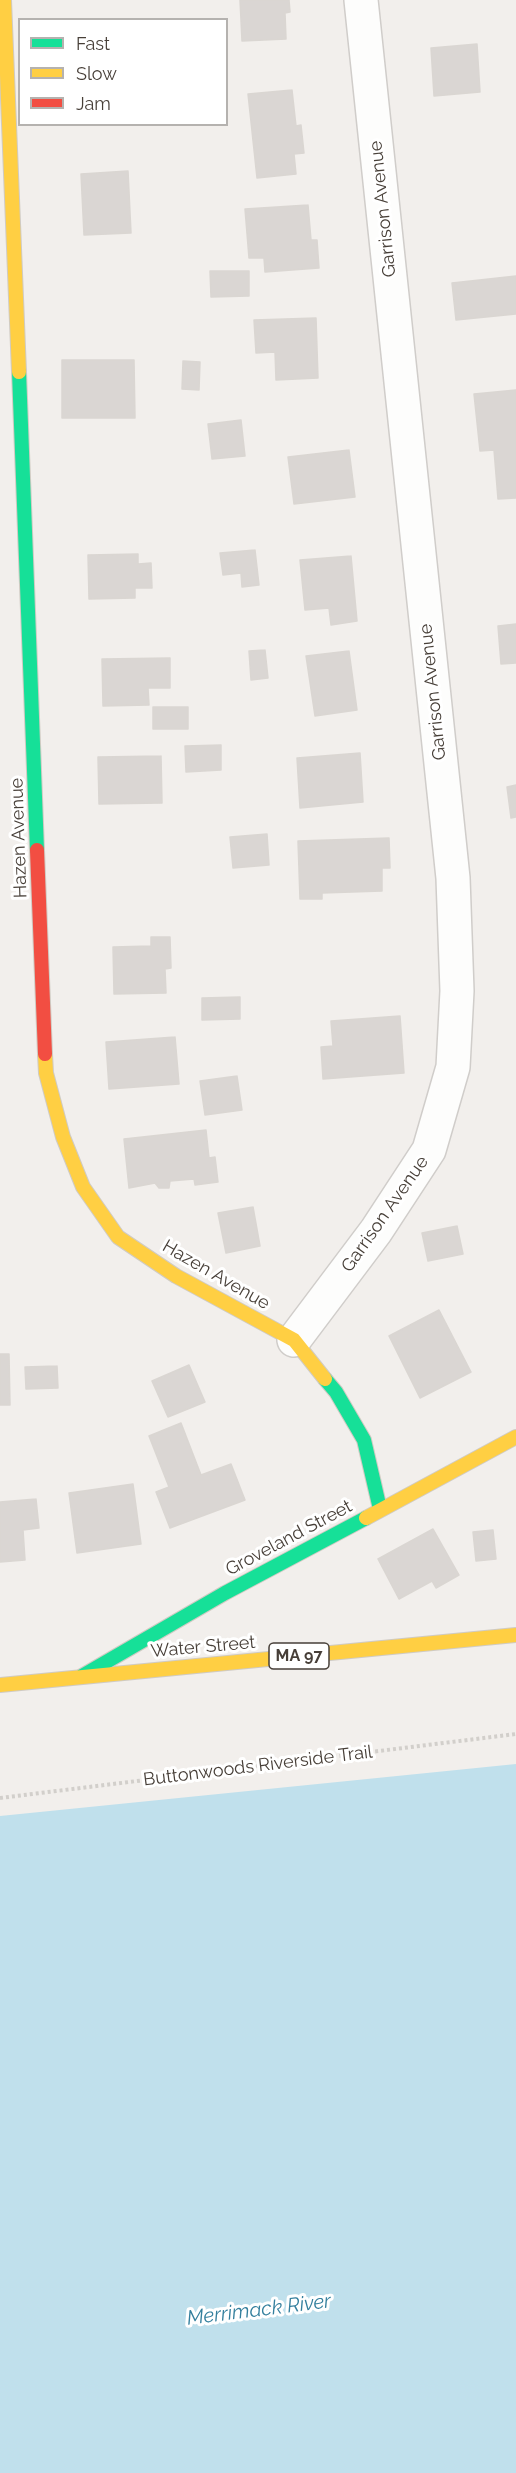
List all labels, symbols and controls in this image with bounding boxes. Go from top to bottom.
legend [18,18,228,126]
text: Fast [76,33,110,54]
text: Slow [76,63,117,84]
text: Jam [76,93,111,114]
street label: Garrison Avenue [365,140,401,278]
street label: Garrison Avenue [415,623,451,761]
street label: Hazen Avenue [6,777,32,899]
street label: Garrison Avenue [337,1152,433,1276]
street label: Hazen Avenue [158,1236,274,1314]
street label: Groveland Street [222,1496,356,1580]
street label: Water Street [150,1632,256,1662]
road number: MA 97 [269,1643,329,1669]
street label: Buttonwoods Riverside Trail [142,1741,374,1791]
water label: Merrimack River [186,2289,332,2331]

